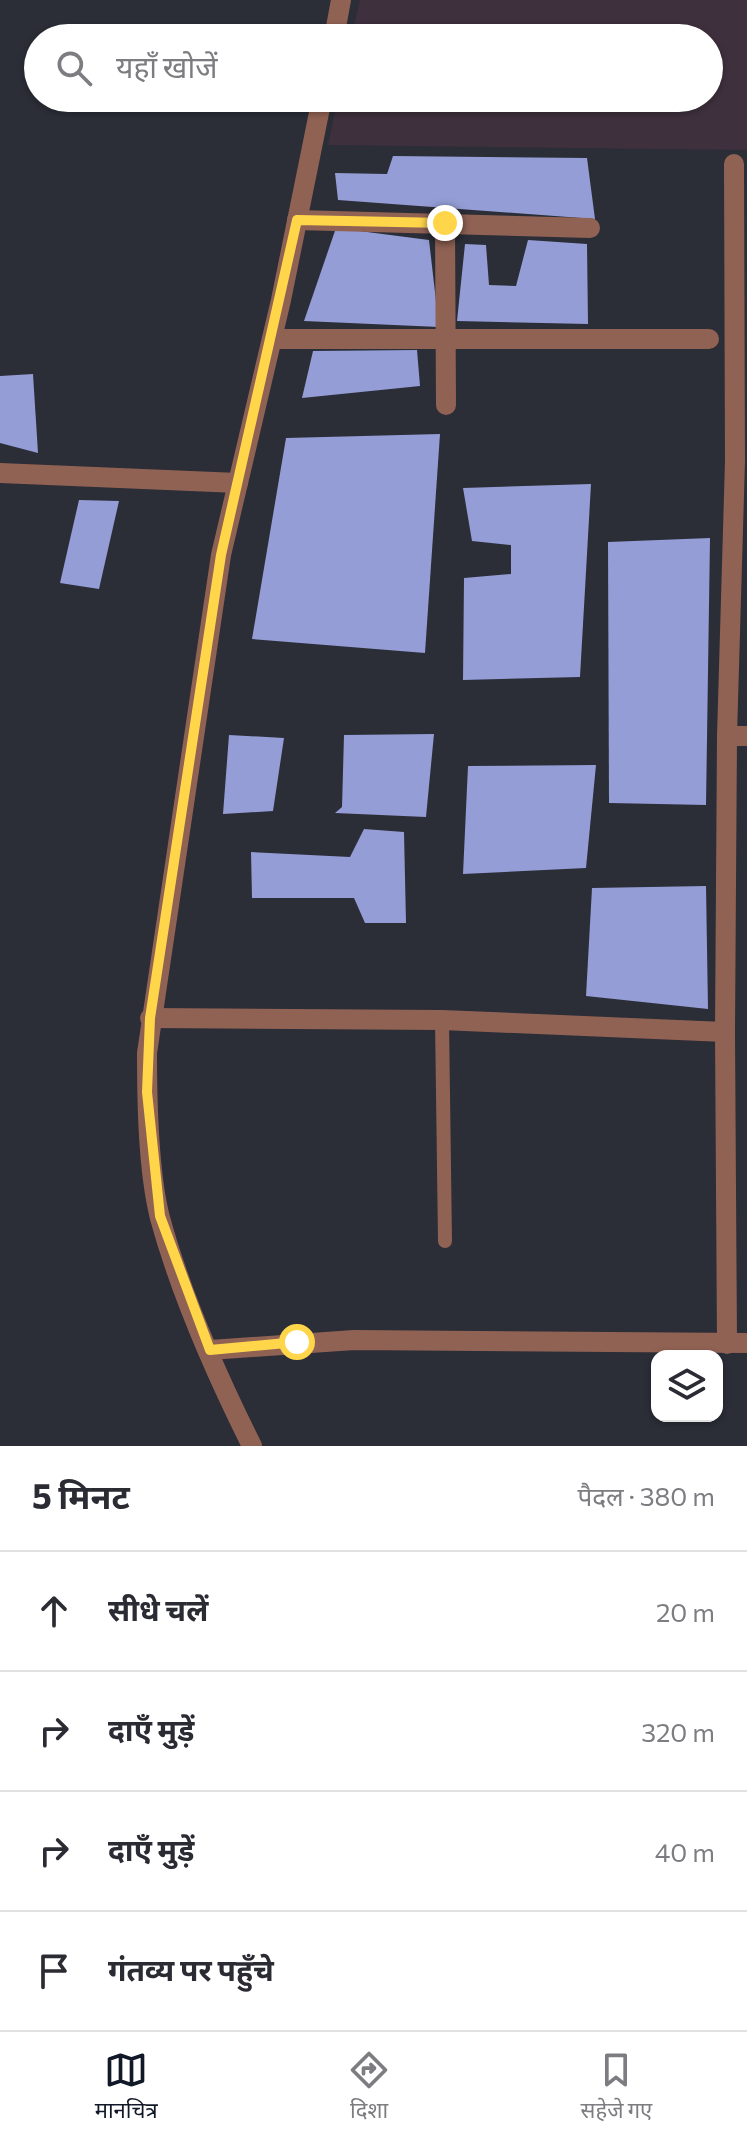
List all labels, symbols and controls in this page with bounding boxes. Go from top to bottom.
search box [24,24,723,112]
icon: search [52,46,96,90]
text: यहाँ खोजें [116,47,217,84]
route end [427,205,463,241]
route start [279,1324,315,1360]
map controls [651,1350,723,1422]
button: layers [651,1350,723,1422]
text: 5 मिनट [32,1474,130,1516]
text: पैदल · 380 m [577,1480,715,1511]
icon: ahead [32,1589,76,1633]
text: सीधे चलें [108,1590,208,1627]
text: 20 m [656,1596,715,1627]
icon: right [32,1709,76,1753]
text: दाएँ मुड़ें [108,1710,194,1747]
text: 320 m [641,1716,715,1747]
icon: right [32,1829,76,1873]
text: दाएँ मुड़ें [108,1830,194,1867]
text: 40 m [655,1836,715,1867]
icon: arrive [32,1949,76,1993]
text: गंतव्य पर पहुँचे [108,1950,274,1987]
tab: मानचित्र [95,2048,158,2127]
tab: दिशा [347,2048,391,2127]
tab: सहेजे गए [581,2048,652,2127]

